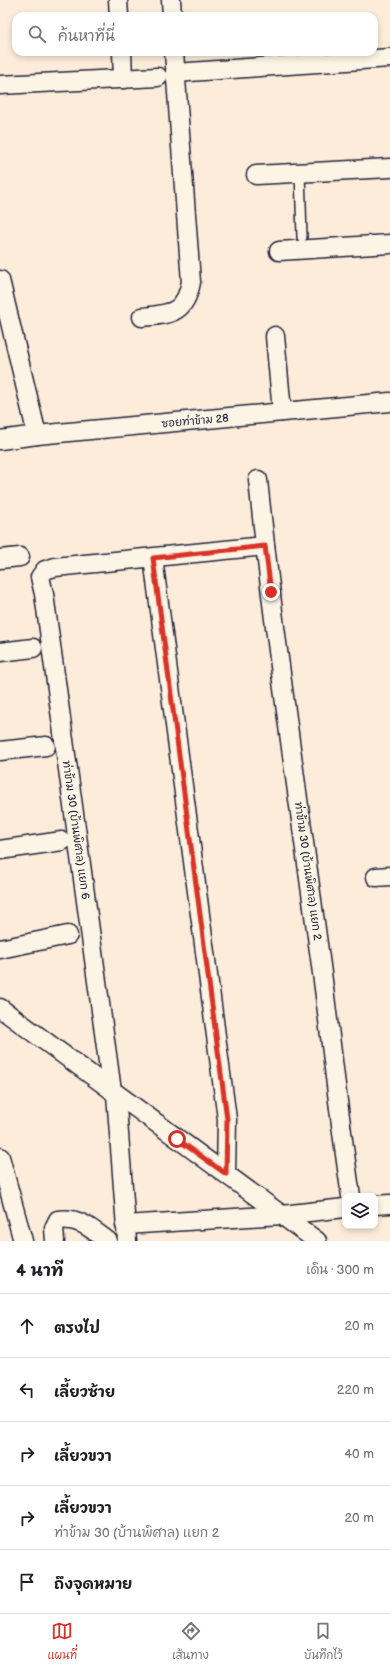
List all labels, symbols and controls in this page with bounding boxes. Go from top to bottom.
search box [12,12,378,56]
icon: search [26,23,48,45]
text: ค้นหาที่นี่ [58,27,115,46]
street label: ซอยท่าข้าม 28 [161,410,229,430]
route end [262,583,280,601]
street label: ท่าข้าม 30 (บ้านพิศาล) แยก 6 [60,759,94,901]
street label: ท่าข้าม 30 (บ้านพิศาล) แยก 2 [292,801,326,942]
route start [168,1130,186,1148]
map controls [342,1193,378,1229]
button: layers [342,1193,378,1229]
text: 4 นาที [16,1261,63,1281]
text: เดิน · 300 m [306,1262,374,1278]
icon: ahead [16,1315,38,1337]
text: 20 m [344,1318,374,1334]
text: ตรงไป [54,1319,100,1338]
icon: left [16,1379,38,1401]
text: 220 m [337,1382,374,1398]
text: เลี้ยวซ้าย [54,1383,115,1402]
icon: right [16,1443,38,1465]
text: 40 m [344,1446,374,1462]
text: เลี้ยวขวา [54,1447,112,1466]
text: เลี้ยวขวา [54,1499,112,1518]
icon: right [16,1507,38,1529]
text: 20 m [344,1510,374,1526]
text: ท่าข้าม 30 (บ้านพิศาล) แยก 2 [54,1525,219,1541]
icon: arrive [16,1571,38,1593]
text: ถึงจุดหมาย [54,1575,132,1594]
tab: แผนที่ [48,1620,77,1663]
tab: เส้นทาง [172,1620,209,1663]
tab: บันทึกไว้ [304,1620,342,1663]

